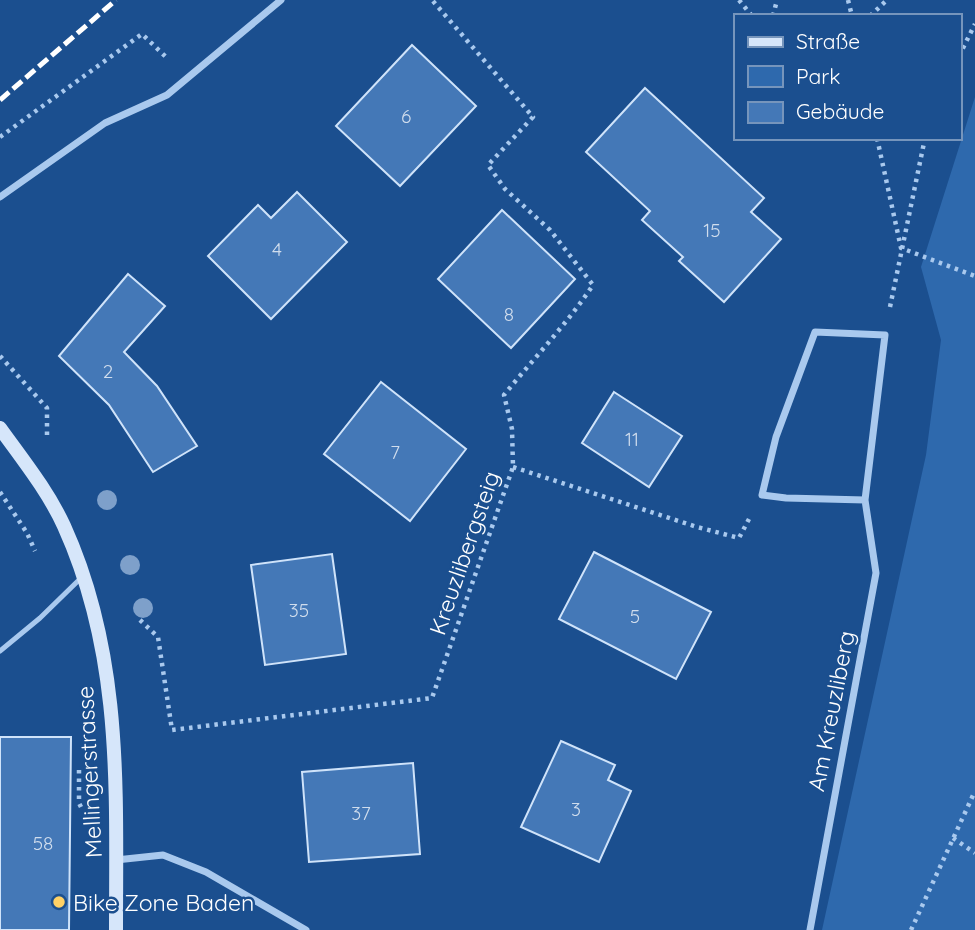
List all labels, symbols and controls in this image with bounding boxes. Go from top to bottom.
legend [734,14,961,140]
text: Straße [796,28,860,54]
text: Park [796,63,840,89]
text: Gebäude [796,98,884,124]
house number: 6 [401,104,411,128]
house number: 15 [703,218,721,242]
house number: 4 [272,237,282,261]
house number: 8 [504,302,514,326]
house number: 2 [103,359,113,383]
house number: 11 [625,427,639,451]
house number: 7 [390,440,400,464]
street label: Kreuzlibergsteig [422,467,506,639]
house number: 35 [289,598,309,622]
house number: 5 [630,604,640,628]
street label: Am Kreuzliberg [801,628,861,794]
street label: Mellingerstrasse [70,685,108,859]
house number: 3 [571,797,581,821]
house number: 37 [351,801,371,825]
house number: 58 [33,831,53,855]
place label: Bike Zone Baden [73,888,254,917]
marker: Bike Zone Baden [51,894,67,910]

